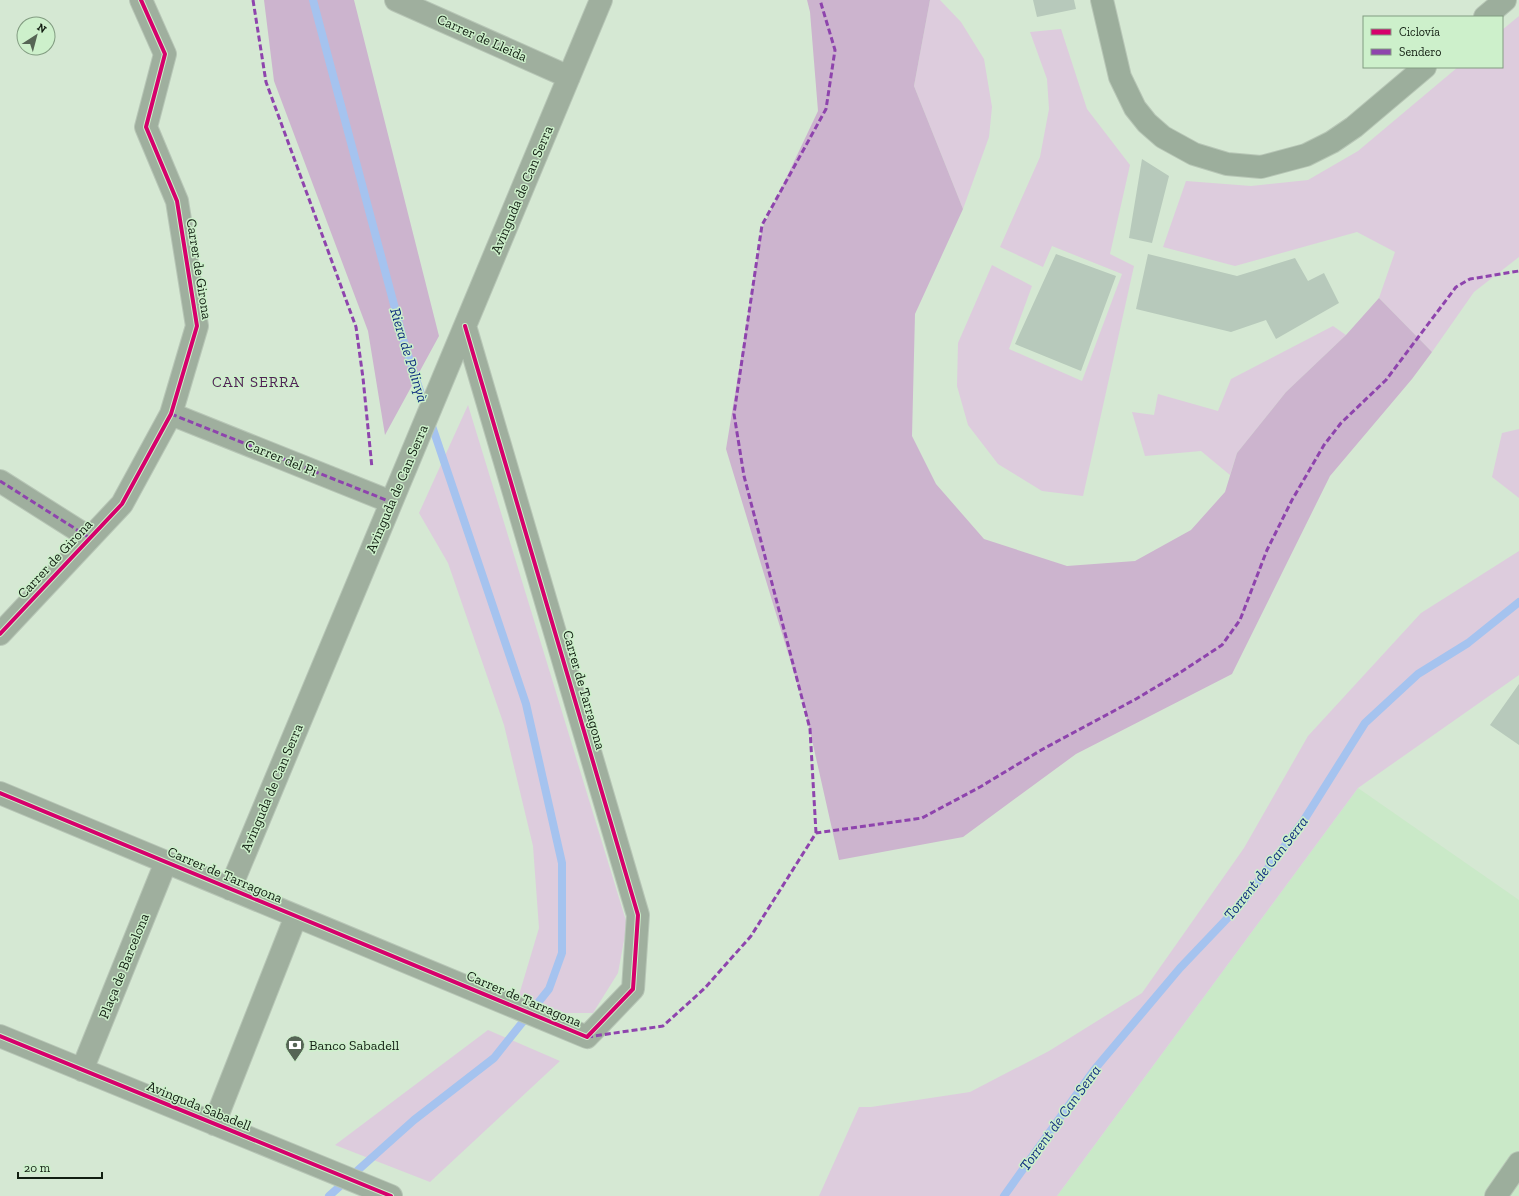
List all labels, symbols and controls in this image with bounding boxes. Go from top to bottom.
street label: Carrer de Lleida [434,11,530,66]
north arrow [16,16,56,56]
legend [1363,16,1503,68]
text: N [34,21,49,36]
text: Ciclovía [1399,25,1440,39]
text: Sendero [1399,45,1441,59]
street label: Avinguda de Can Serra [487,123,557,257]
street label: Carrer de Girona [183,217,215,321]
water label: Riera de Polinyà [386,306,432,404]
district label: CAN SERRA [212,373,300,391]
street label: Avinguda de Can Serra [362,422,432,556]
street label: Carrer del Pi [243,436,320,480]
street label: Carrer de Girona [14,516,96,602]
street label: Carrer de Tarragona [559,628,609,752]
street label: Avinguda de Can Serra [237,721,307,855]
water label: Torrent de Can Serra [1220,813,1312,923]
street label: Carrer de Tarragona [165,843,285,907]
street label: Plaça de Barcelona [95,911,153,1021]
street label: Carrer de Tarragona [464,967,584,1031]
bank icon: Banco Sabadell [284,1034,306,1062]
place label: Banco Sabadell [309,1037,400,1054]
water label: Torrent de Can Serra [1016,1062,1104,1174]
street label: Avinguda Sabadell [144,1077,254,1135]
scale bar [18,1154,102,1180]
text: 20 m [24,1161,51,1175]

